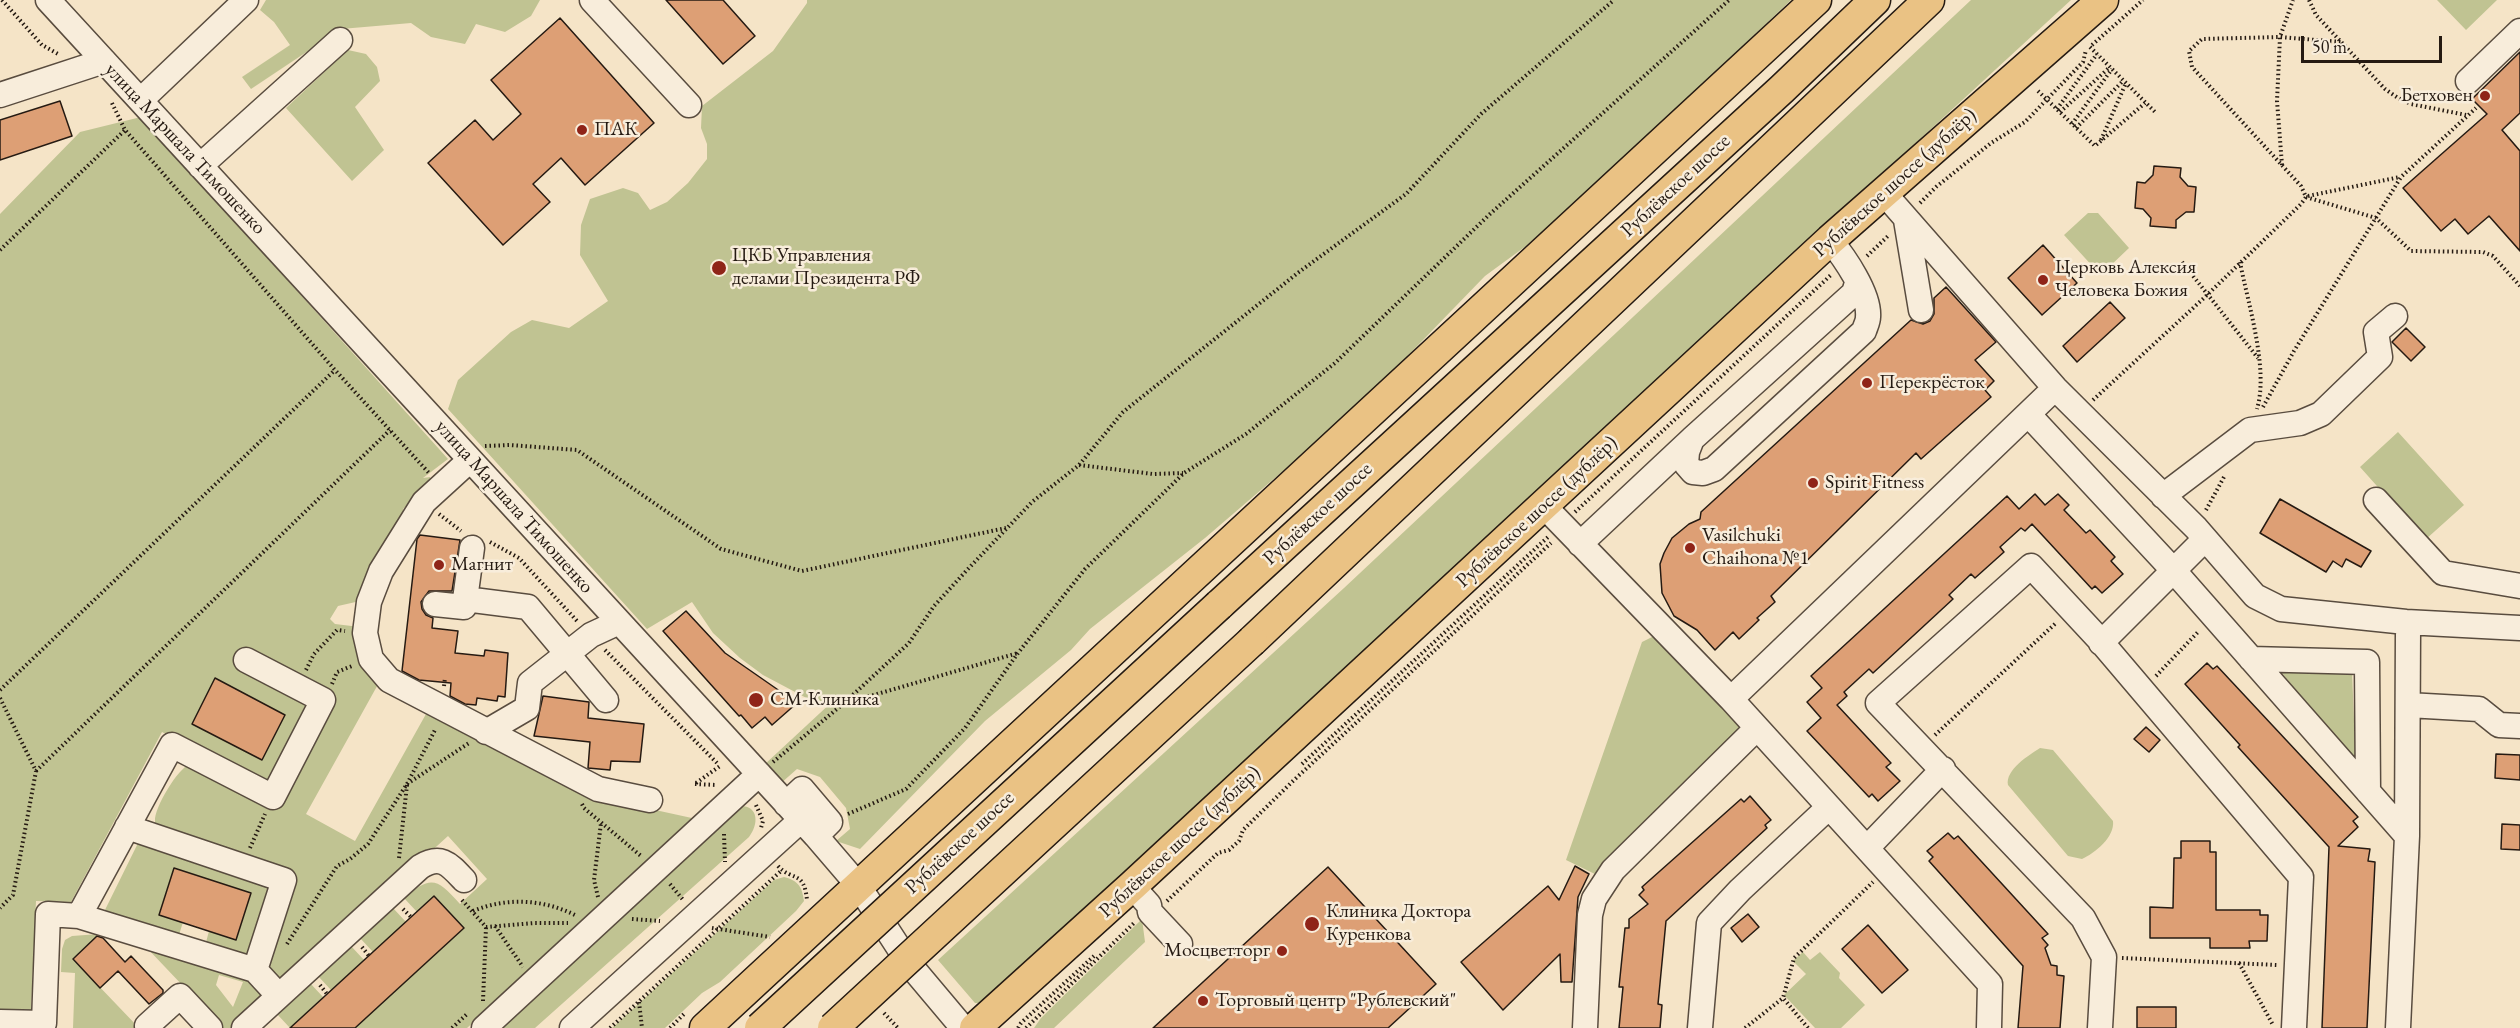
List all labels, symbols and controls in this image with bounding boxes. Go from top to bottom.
scale bar [2304,24,2445,62]
text: 50 m [2312,35,2347,58]
street label: улица Маршала Тимошенко [99,58,271,240]
place label: Бетховен [2401,84,2473,108]
marker: Бетховен [2478,89,2492,103]
street label: Рублёвское шоссе (дублёр) [1808,103,1982,263]
place label: ПАК [594,118,638,142]
marker: ПАК [575,123,589,137]
street label: Рублёвское шоссе [1616,129,1736,243]
place label: ЦКБ Управления делами Президента РФ [732,244,920,291]
place label: Церковь Алексия Человека Божия [2055,256,2196,303]
marker: ЦКБ Управления делами Президента РФ [710,259,728,277]
marker: Церковь Алексия Человека Божия [2036,273,2050,287]
place label: Перекрёсток [1879,371,1985,395]
marker: Перекрёсток [1860,376,1874,390]
street label: улица Маршала Тимошенко [430,415,598,599]
street label: Рублёвское шоссе (дублёр) [1451,431,1623,593]
street label: Рублёвское шоссе [1258,457,1378,571]
place label: Spirit Fitness [1825,471,1924,495]
marker: Spirit Fitness [1806,476,1820,490]
place label: Vasilchuki Chaihona №1 [1702,524,1809,571]
marker: Vasilchuki Chaihona №1 [1683,541,1697,555]
place label: Магнит [451,553,513,577]
marker: Магнит [432,558,446,572]
place label: СМ-Клиника [770,688,879,712]
marker: СМ-Клиника [747,691,765,709]
street label: Рублёвское шоссе (дублёр) [1094,761,1266,923]
street label: Рублёвское шоссе [900,786,1020,900]
place label: Клиника Доктора Куренкова [1326,900,1471,947]
marker: Клиника Доктора Куренкова [1303,915,1321,933]
place label: Мосцветторг [1164,939,1270,963]
marker: Мосцветторг [1275,944,1289,958]
place label: Торговый центр "Рублевский" [1215,989,1456,1013]
marker: Торговый центр "Рублевский" [1196,994,1210,1008]

